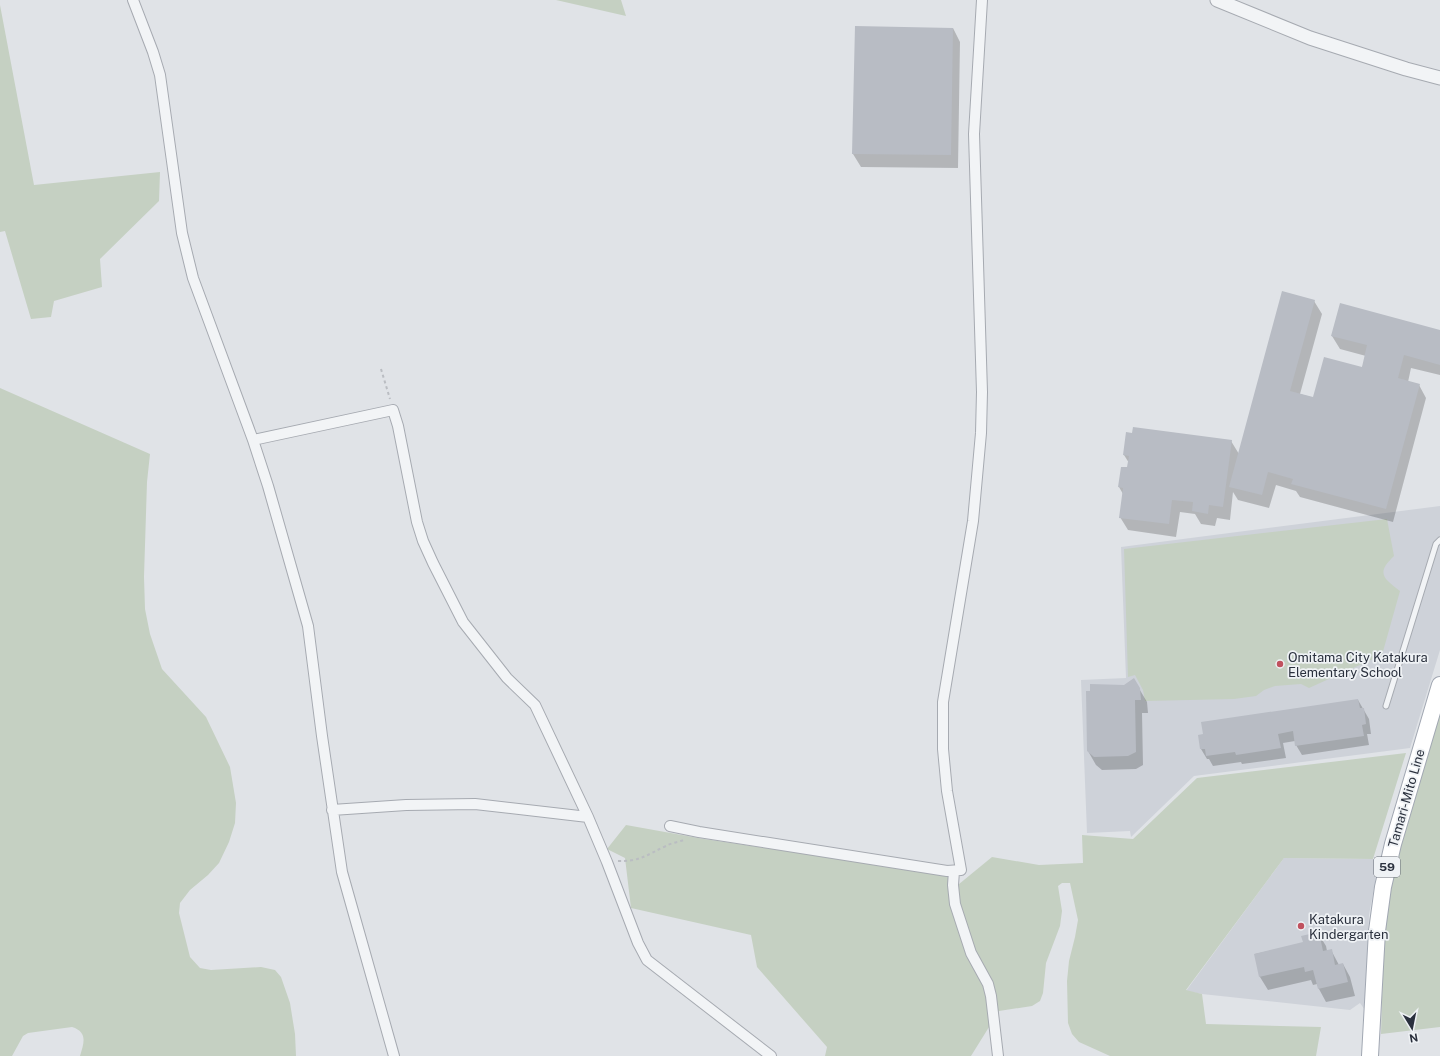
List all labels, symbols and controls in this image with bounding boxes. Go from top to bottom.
place label: Omitama City Katakura Elementary School [1288,650,1428,680]
marker: Omitama City Katakura Elementary School [1275,659,1285,669]
street label: Tamari-Mito Line [1385,747,1428,849]
road number: 59 [1374,857,1400,877]
place label: Katakura Kindergarten [1309,912,1388,942]
marker: Katakura Kindergarten [1296,921,1306,931]
north arrow [1392,1008,1432,1048]
text: N [1408,1031,1419,1045]

